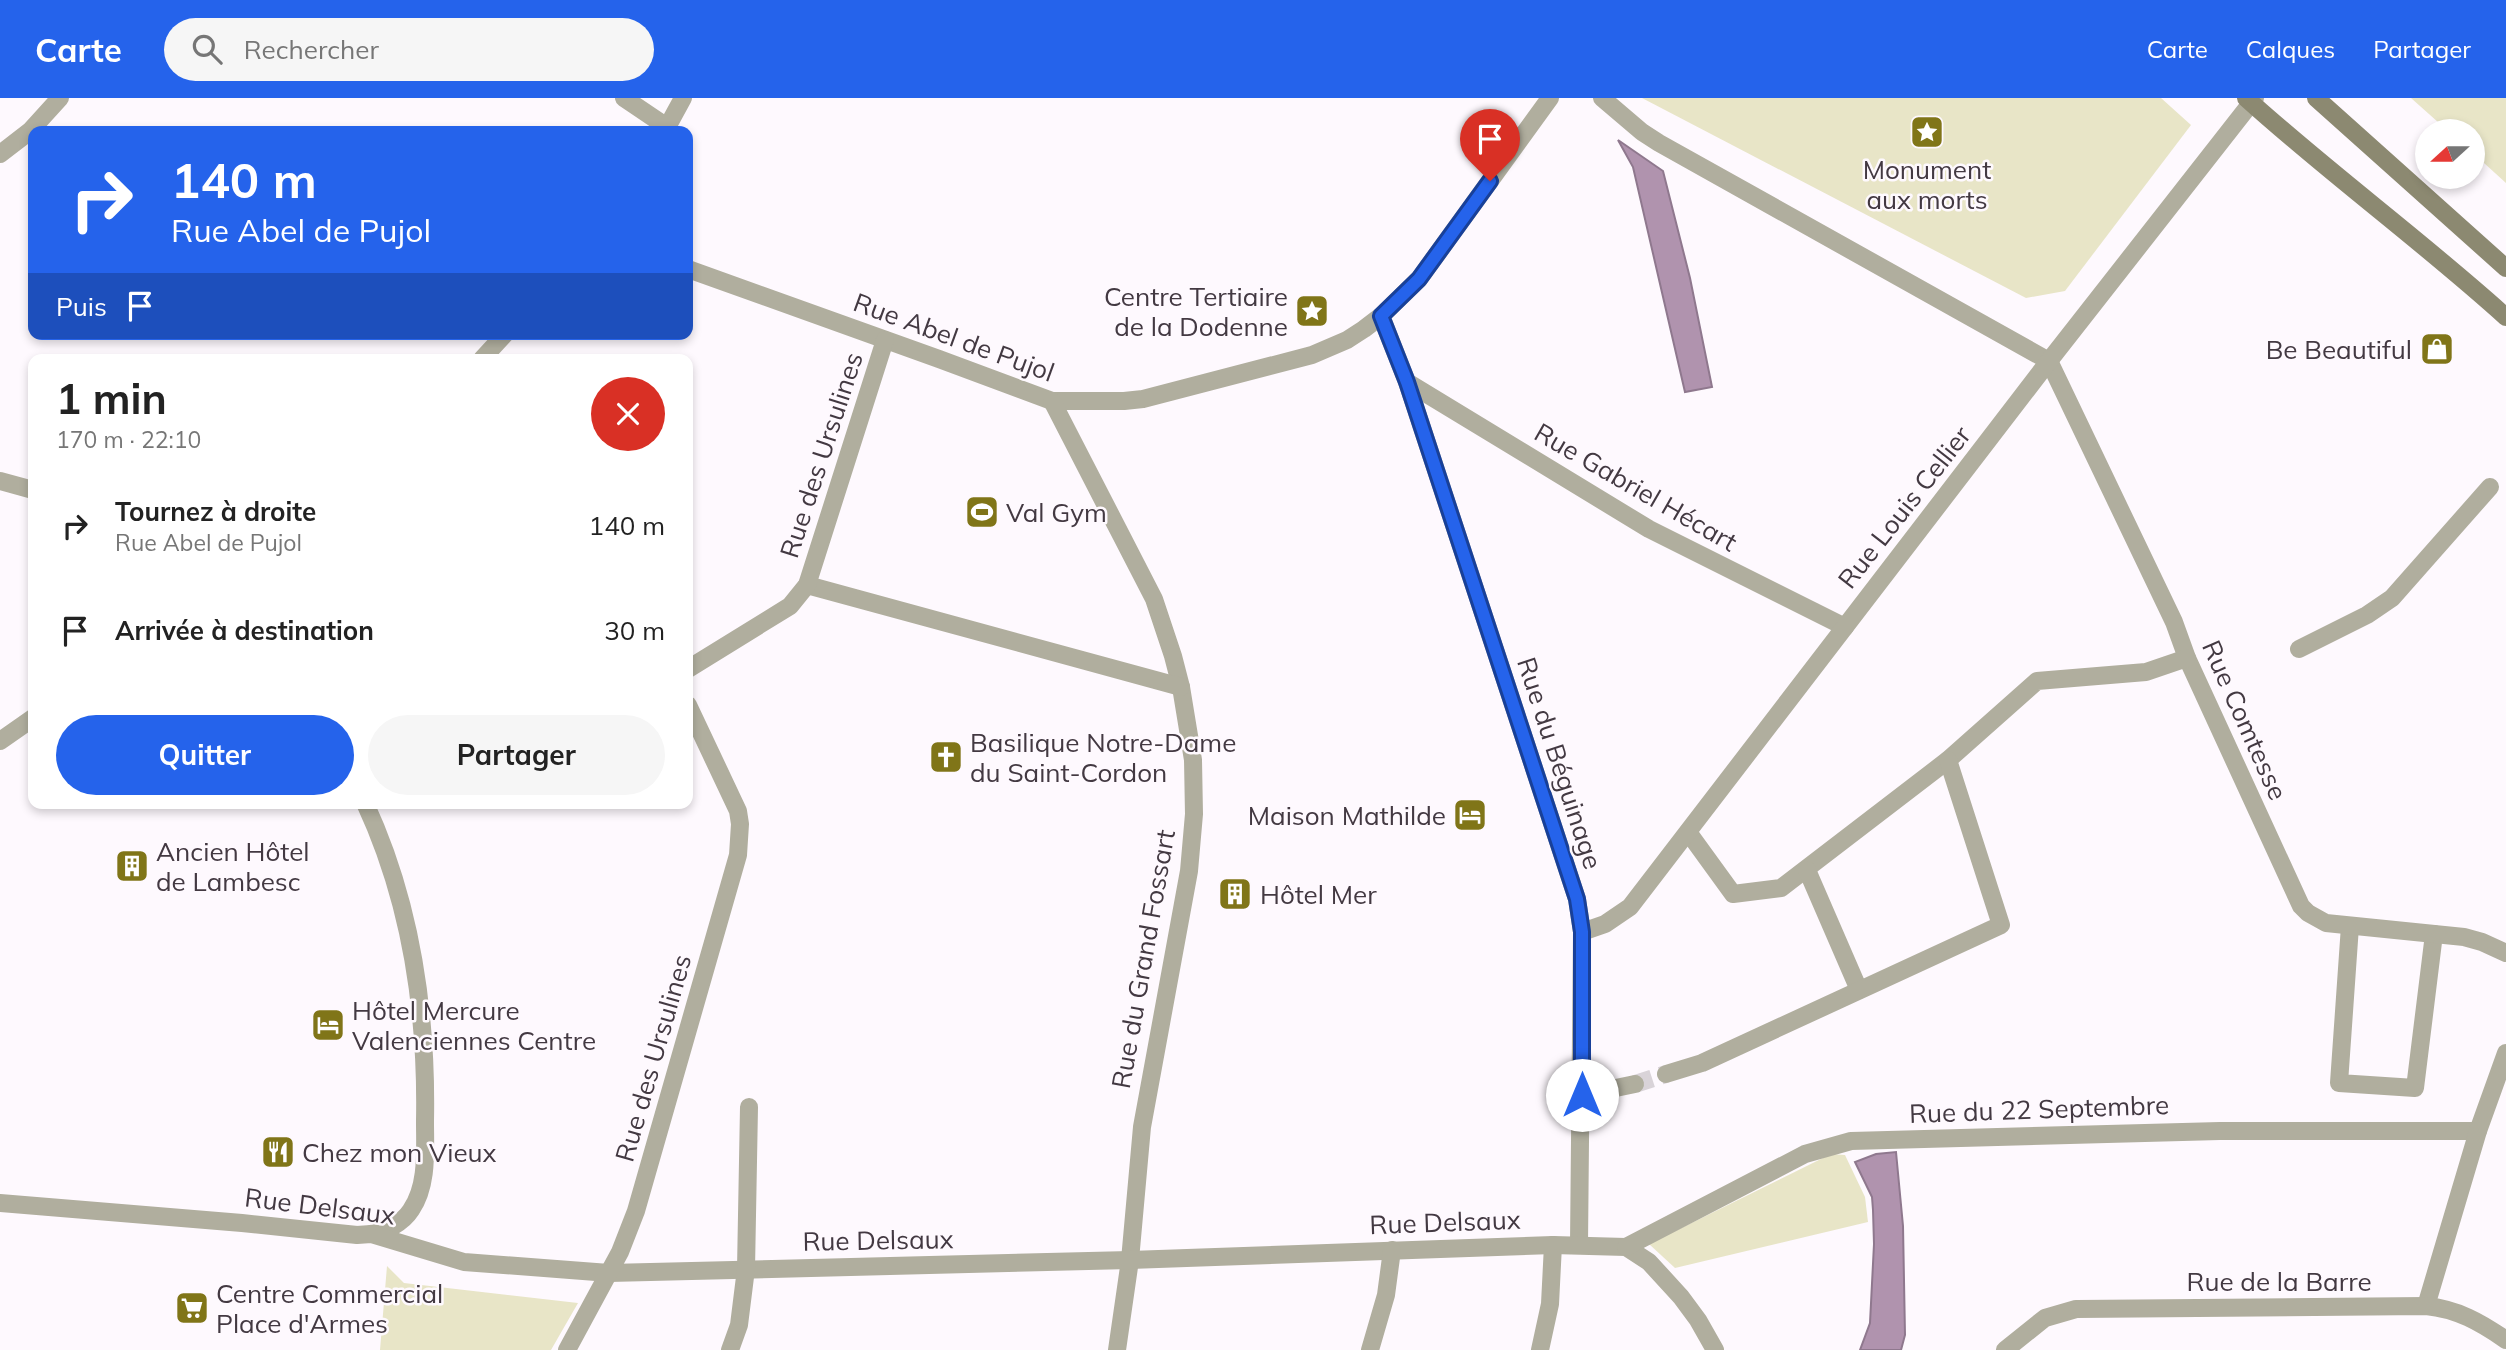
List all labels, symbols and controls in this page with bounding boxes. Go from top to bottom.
search box [164,18,654,81]
text: Carte [35,29,122,70]
icon: search [188,30,226,68]
text: Rechercher [244,33,379,66]
text: Carte [2147,34,2208,64]
text: Calques [2246,34,2335,64]
text: Partager [2373,34,2471,64]
pin [1460,109,1520,181]
place icon: Monument aux morts [1908,113,1946,151]
north arrow [2415,119,2485,189]
map controls [2415,119,2485,189]
icon: arrive [1471,120,1509,158]
text: 140 m [171,149,317,210]
place label: Monument aux morts [1863,153,1991,216]
icon: right [56,154,147,245]
text: Rue Abel de Pujol [171,210,431,250]
place label: Centre Tertiaire de la Dodenne [1104,280,1288,343]
street label: Rue Abel de Pujol [849,285,1059,389]
icon: arrive [121,287,159,325]
text: Puis [56,290,107,323]
place icon: Centre Tertiaire de la Dodenne [1293,292,1331,330]
shop icon: Be Beautiful [2418,330,2456,368]
place label: Be Beautiful [2266,333,2412,366]
street label: Rue des Ursulines [772,348,870,562]
text: 1 min [56,372,167,425]
button: close [591,377,665,451]
street label: Rue Gabriel Hécart [1529,416,1743,558]
street label: Rue Louis Cellier [1830,419,1978,595]
text: 170 m · 22:10 [56,425,201,454]
sports icon: Val Gym [963,493,1001,531]
text: Tournez à droite [115,495,316,528]
place label: Val Gym [1006,496,1107,529]
icon: right [56,507,94,545]
text: 140 m [589,509,665,542]
text: Rue Abel de Pujol [115,528,302,557]
icon: arrive [56,612,94,650]
text: Arrivée à destination [115,614,374,647]
text: 30 m [604,614,665,647]
street label: Rue Comtesse [2195,635,2295,805]
street label: Rue du Béguinage [1510,653,1610,873]
button: Quitter [56,715,354,795]
button: Partager [368,715,665,795]
place label: Basilique Notre-Dame du Saint-Cordon [970,726,1236,789]
church icon: Basilique Notre-Dame du Saint-Cordon [927,738,965,776]
hotel icon: Maison Mathilde [1451,796,1489,834]
place label: Maison Mathilde [1248,799,1446,832]
street label: Rue du Grand Fossart [1104,827,1182,1091]
place label: Ancien Hôtel de Lambesc [156,835,310,898]
building icon: Ancien Hôtel de Lambesc [113,847,151,885]
building icon: Hôtel Mer [1216,875,1254,913]
place label: Hôtel Mer [1260,878,1377,911]
street label: Rue des Ursulines [608,950,698,1166]
place label: Hôtel Mercure Valenciennes Centre [352,994,596,1057]
hotel icon: Hôtel Mercure Valenciennes Centre [309,1006,347,1044]
position arrow [1545,1058,1619,1132]
street label: Rue du 22 Septembre [1908,1088,2170,1130]
restaurant icon: Chez mon Vieux [259,1133,297,1171]
place label: Chez mon Vieux [302,1136,497,1169]
street label: Rue Delsaux [243,1180,397,1232]
street label: Rue Delsaux [1369,1203,1521,1241]
street label: Rue Delsaux [802,1222,954,1258]
street label: Rue de la Barre [2186,1265,2372,1298]
place label: Centre Commercial Place d'Armes [216,1277,443,1340]
supermarket icon: Centre Commercial Place d'Armes [173,1289,211,1327]

